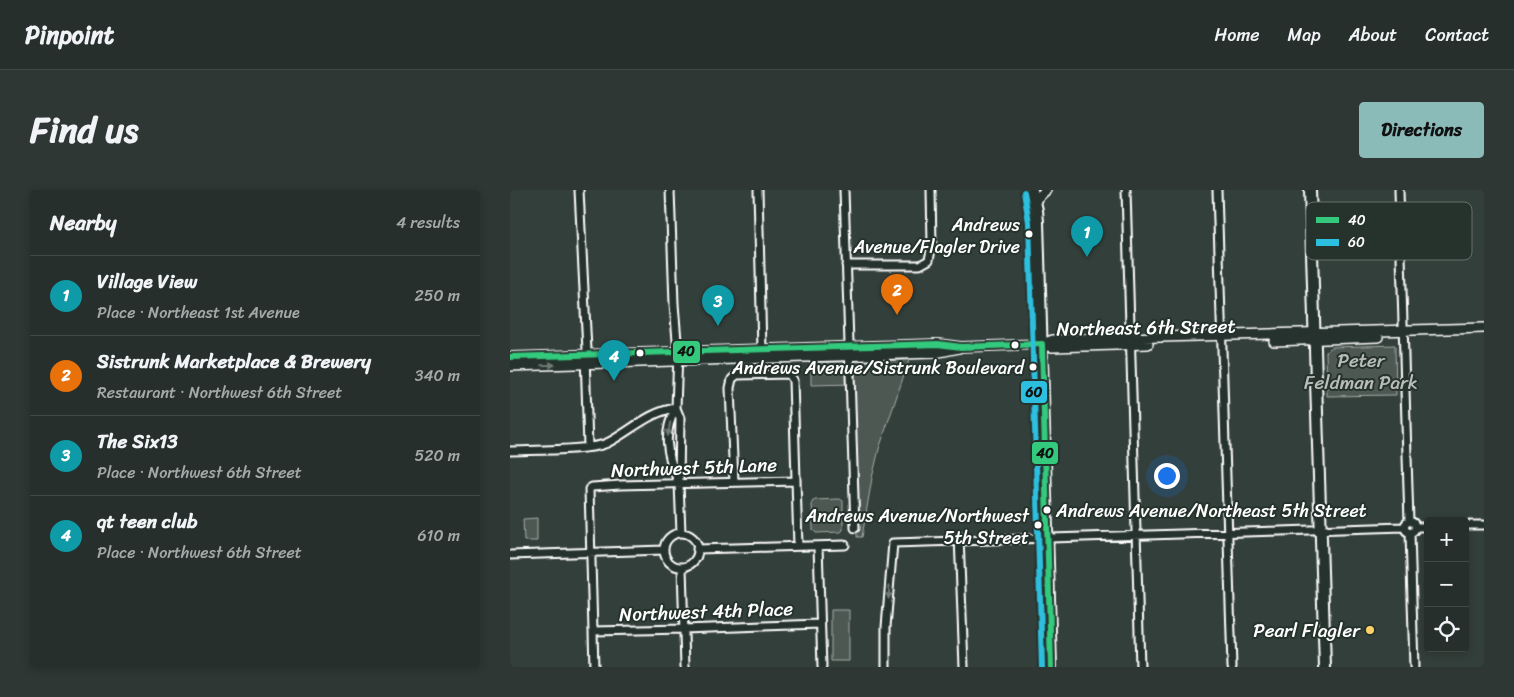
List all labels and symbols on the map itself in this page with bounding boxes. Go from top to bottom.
legend [1306,202,1472,260]
text: 40 [1348,208,1366,233]
place label: Andrews Avenue/Flagler Drive [852,209,1021,263]
pin: 1 [1071,216,1103,257]
marker: Andrews Avenue/Flagler Drive [1024,229,1034,239]
text: 60 [1348,230,1365,255]
pin: 2 [881,274,913,315]
pin: 3 [702,285,734,326]
street label: Northeast 6th Street [1056,309,1236,346]
text: 40 [676,339,695,364]
pin: 4 [598,340,630,381]
line badge: 40 [672,340,701,364]
unlabelled marker [1010,340,1020,350]
park label: Peter Feldman Park [1304,344,1418,399]
unlabelled marker [635,348,645,358]
place label: Andrews Avenue/Sistrunk Boulevard [731,352,1026,384]
one-way arrow [540,361,556,369]
marker: Andrews Avenue/Sistrunk Boulevard [1028,362,1038,372]
line badge: 60 [1020,380,1048,404]
text: 60 [1025,380,1043,405]
one-way arrow [665,421,673,436]
line badge: 40 [1031,441,1059,465]
text: 40 [1035,441,1054,466]
street label: Northwest 5th Lane [610,448,778,487]
your location [1154,463,1180,489]
place label: Andrews Avenue/Northeast 5th Street [1055,495,1367,527]
place label: Andrews Avenue/Northwest 5th Street [804,500,1030,554]
marker: Andrews Avenue/Northeast 5th Street [1042,505,1052,515]
marker: Andrews Avenue/Northwest 5th Street [1033,520,1043,530]
one-way arrow [885,584,893,600]
street label: Northwest 4th Place [619,592,794,631]
place label: Pearl Flagler [1253,614,1361,647]
marker: Pearl Flagler [1364,624,1376,636]

